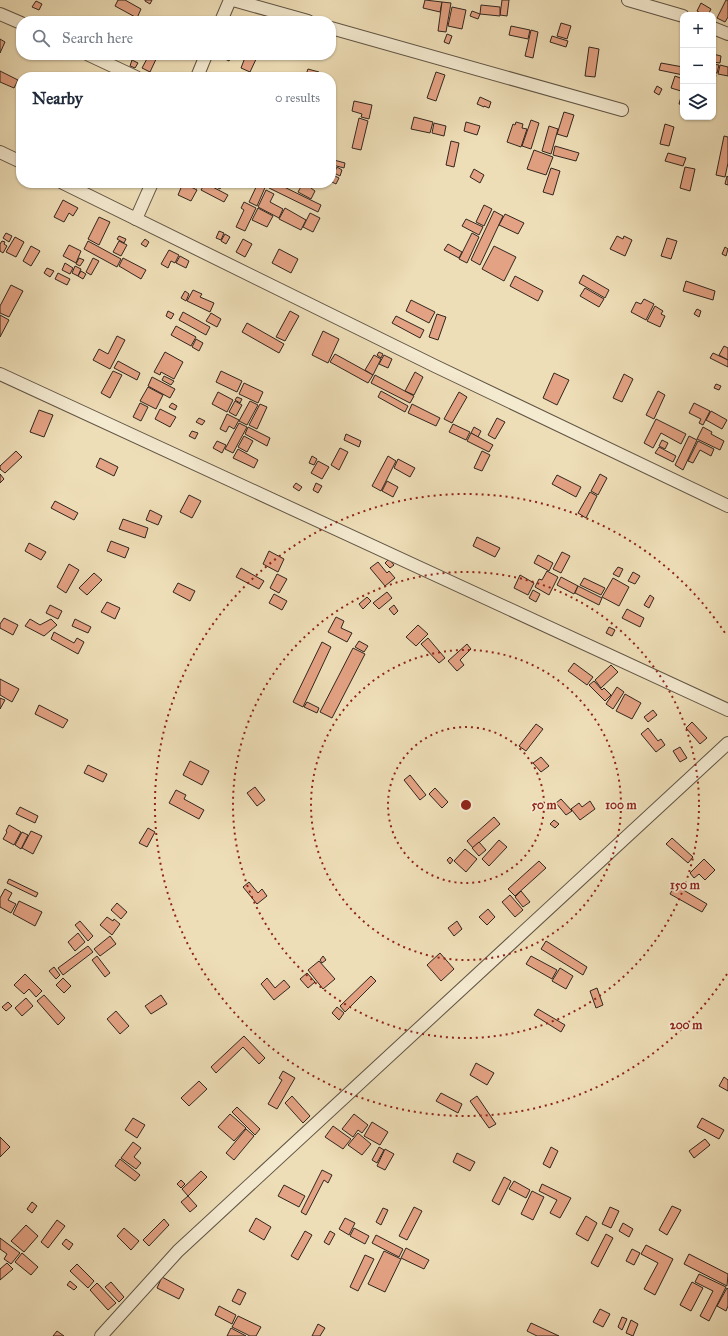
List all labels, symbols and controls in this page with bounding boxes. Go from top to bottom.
map controls [680,12,716,120]
button: + [680,12,716,48]
search box [16,16,336,60]
icon: search [30,27,52,49]
text: Search here [62,29,133,47]
button: − [680,48,716,84]
button: layers [680,84,716,120]
text: Nearby [32,88,83,109]
text: 0 results [275,90,320,106]
centre of rings [459,798,473,812]
text: 50 m [531,798,558,812]
text: 100 m [605,798,638,812]
text: 150 m [670,878,701,892]
text: 200 m [670,1018,703,1032]

